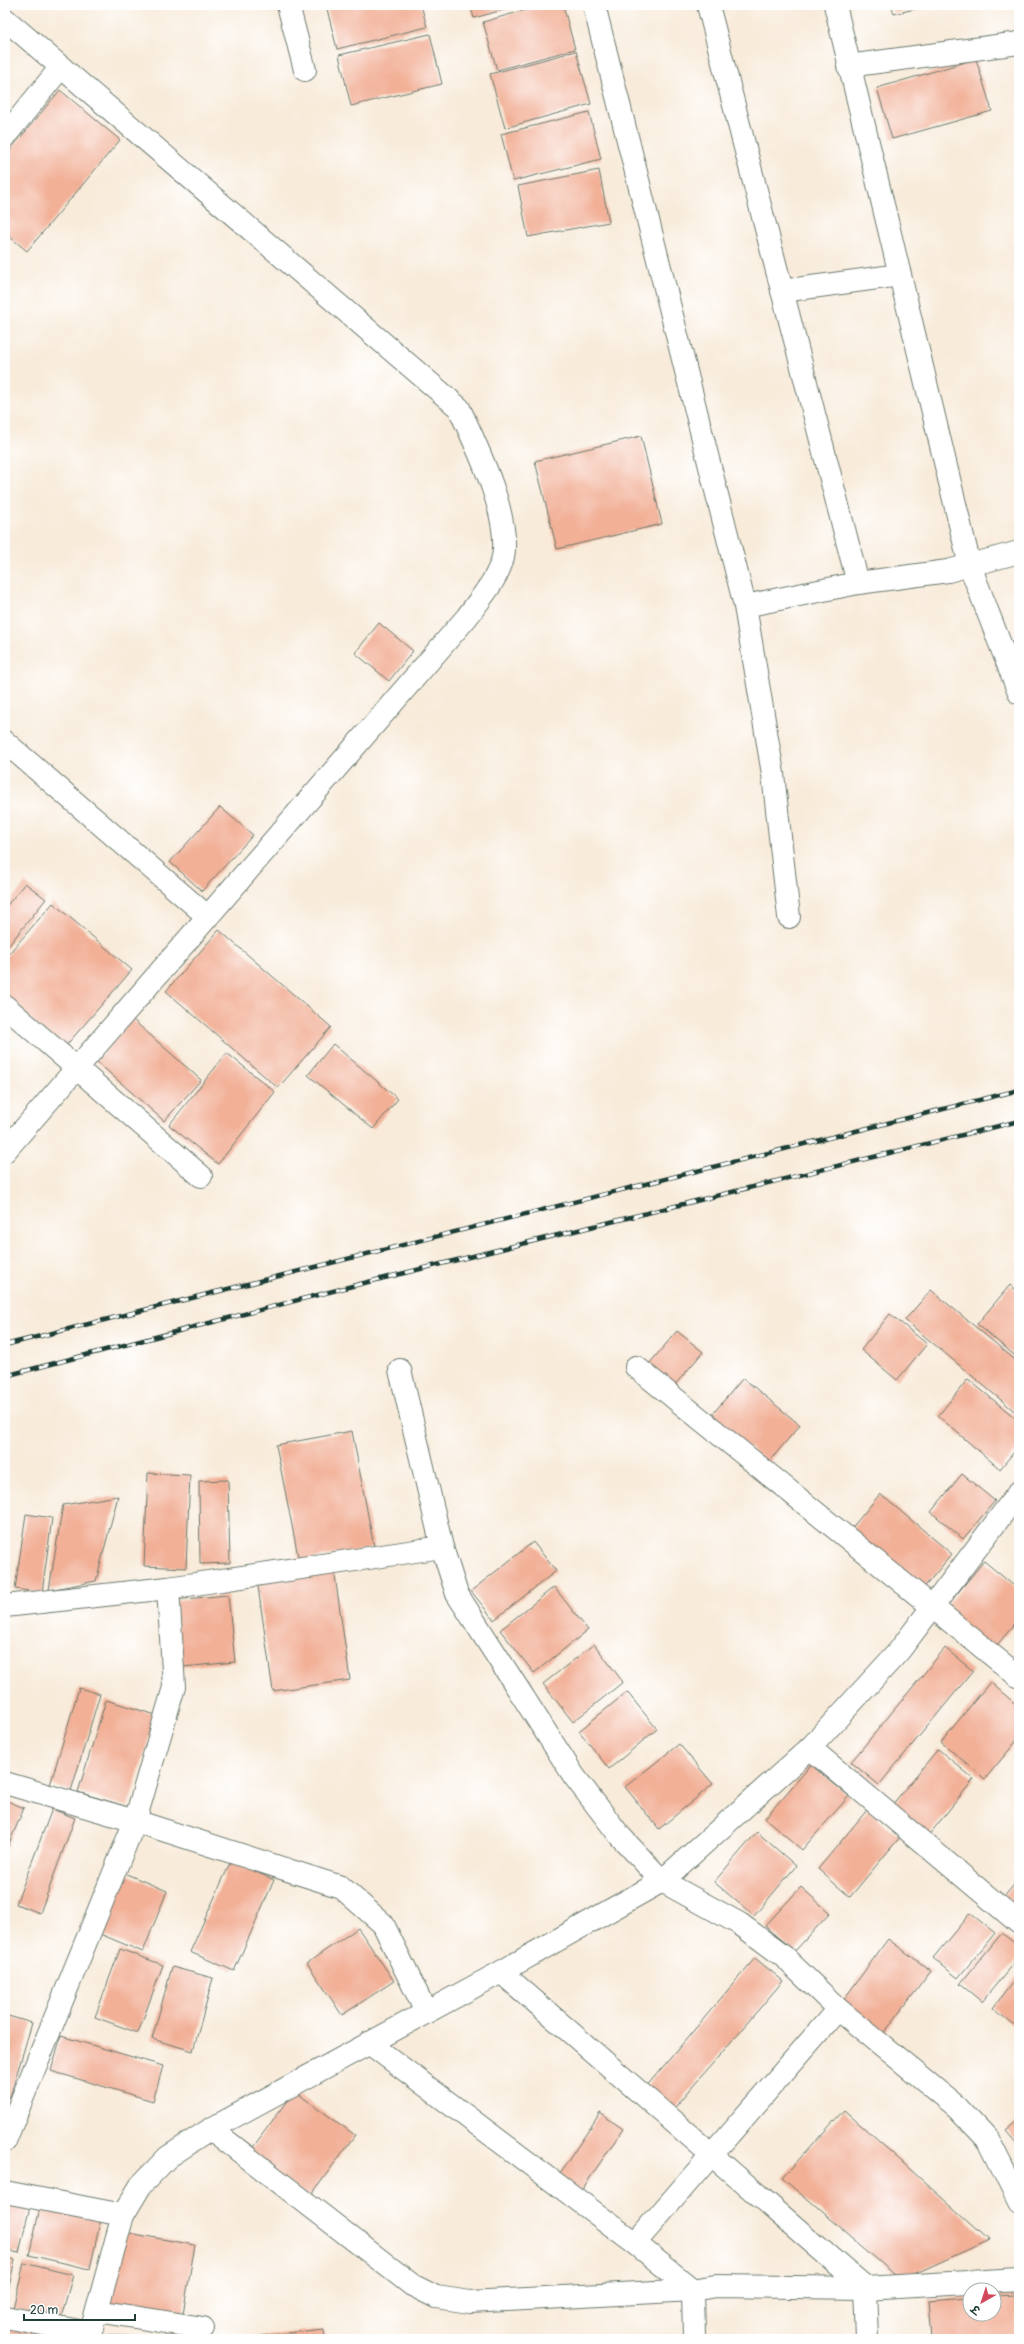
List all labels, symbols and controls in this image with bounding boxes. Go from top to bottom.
north arrow [962,2282,1002,2322]
scale bar [24,2296,135,2322]
text: उ [968,2301,984,2317]
text: 20 m [30,2303,59,2318]

